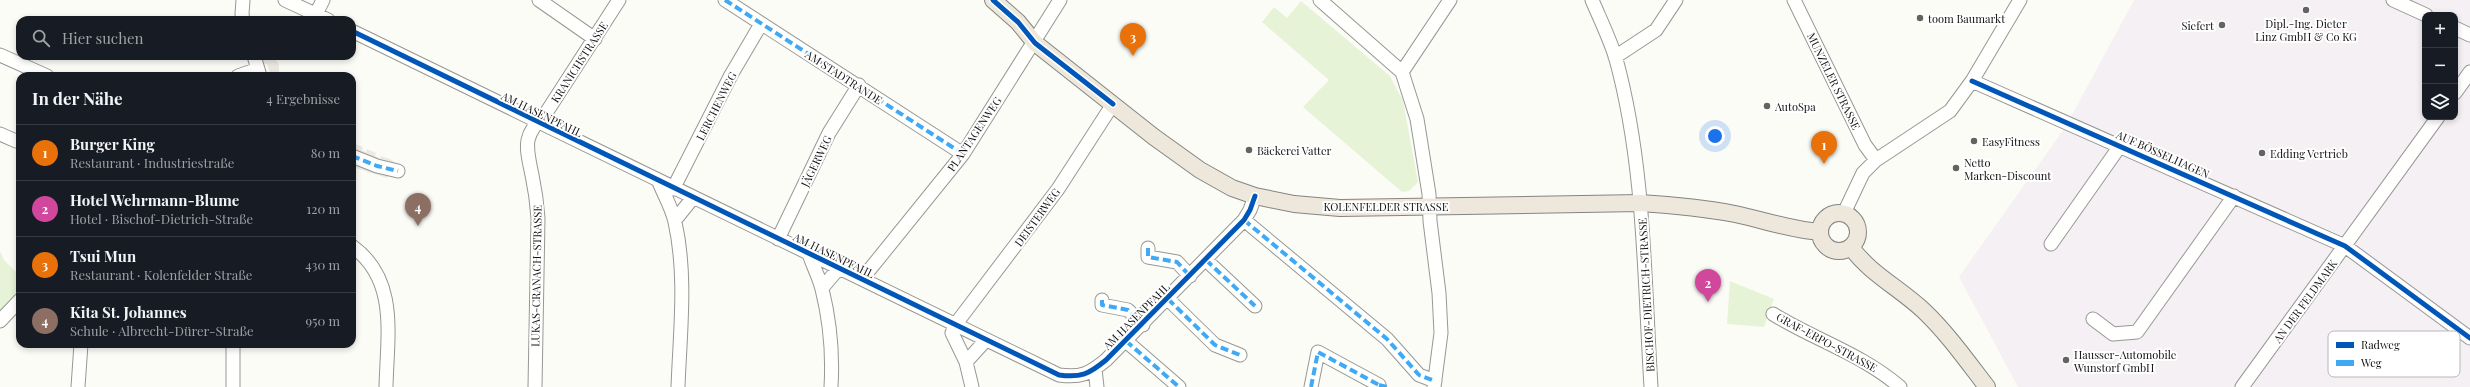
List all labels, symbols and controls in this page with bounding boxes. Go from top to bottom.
marker: Dipl.-Ing. Dieter Linz GmbH & Co KG [2301,5,2311,15]
place label: toom Baumarkt [1928,11,2005,26]
map controls [2422,12,2458,120]
button: + [2422,12,2458,48]
marker: toom Baumarkt [1915,13,1925,23]
search box [16,16,356,60]
place label: Dipl.-Ing. Dieter Linz GmbH & Co KG [2255,16,2357,44]
street label: KRANICHSTRASSE [547,18,611,105]
place label: Siefert [2181,18,2214,33]
marker: Siefert [2217,20,2227,30]
pin: 3 [1120,23,1146,56]
icon: search [30,27,52,49]
text: Hier suchen [62,28,144,48]
street label: MUNZELER STRASSE [1804,30,1864,132]
street label: AM STADTRANDE [802,46,886,108]
button: − [2422,48,2458,84]
street label: LERCHENWEG [692,69,740,143]
button: layers [2422,84,2458,120]
text: In der Nähe [32,87,123,109]
street label: AM HASENPFAHL [498,87,585,140]
text: 4 Ergebnisse [266,90,340,107]
street label: PLANTAGENWEG [943,93,1005,174]
place label: AutoSpa [1774,99,1816,114]
marker: AutoSpa [1762,101,1772,111]
your location [1705,126,1725,146]
street label: AUF BÖSSELHAGEN [2113,126,2212,181]
pin: 1 [1811,131,1837,164]
street label: JÄGERWEG [797,132,835,190]
text: Burger King [70,134,155,154]
place label: EasyFitness [1982,134,2040,149]
marker: EasyFitness [1969,136,1979,146]
place label: Bäckerei Vatter [1257,143,1331,158]
text: 1 [43,144,47,161]
text: 80 m [311,144,340,161]
marker: Bäckerei Vatter [1244,145,1254,155]
place label: Edding Vertrieb [2270,146,2348,161]
marker: Edding Vertrieb [2257,148,2267,158]
text: Restaurant · Industriestraße [70,154,234,171]
place label: Netto Marken-Discount [1964,155,2051,183]
marker: Netto Marken-Discount [1951,163,1961,173]
street label: DEISTERWEG [1011,185,1063,249]
text: Hotel Wehrmann-Blume [70,190,239,210]
pin: 4 [405,193,431,226]
street label: KOLENFELDER STRASSE [1324,199,1449,214]
text: 2 [42,200,48,217]
text: 120 m [306,200,340,217]
street label: LUKAS-CRANACH-STRASSE [527,205,545,347]
text: Hotel · Bischof-Dietrich-Straße [70,210,253,227]
street label: BISCHOF-DIETRICH-STRASSE [1634,217,1658,372]
street label: AM HASENPFAHL [790,228,877,281]
text: Tsui Mun [70,246,136,266]
text: 3 [42,256,48,273]
text: 430 m [305,256,340,273]
street label: AN DER FELDMARK [2269,256,2341,346]
text: Restaurant · Kolenfelder Straße [70,266,252,283]
pin: 2 [1695,269,1721,302]
street label: AM HASENPFAHL [1099,279,1173,353]
text: Kita St. Johannes [70,302,187,322]
street label: GRAF-ERPO-STRASSE [1774,309,1880,375]
text: 4 [42,312,48,329]
text: 950 m [305,312,340,329]
text: Schule · Albrecht-Dürer-Straße [70,322,254,339]
legend [2328,331,2460,377]
text: Radweg [2361,337,2400,352]
place label: Hausser-Automobile Wunstorf GmbH [2073,347,2177,375]
marker: Hausser-Automobile Wunstorf GmbH [2061,355,2071,365]
text: Weg [2360,355,2382,370]

